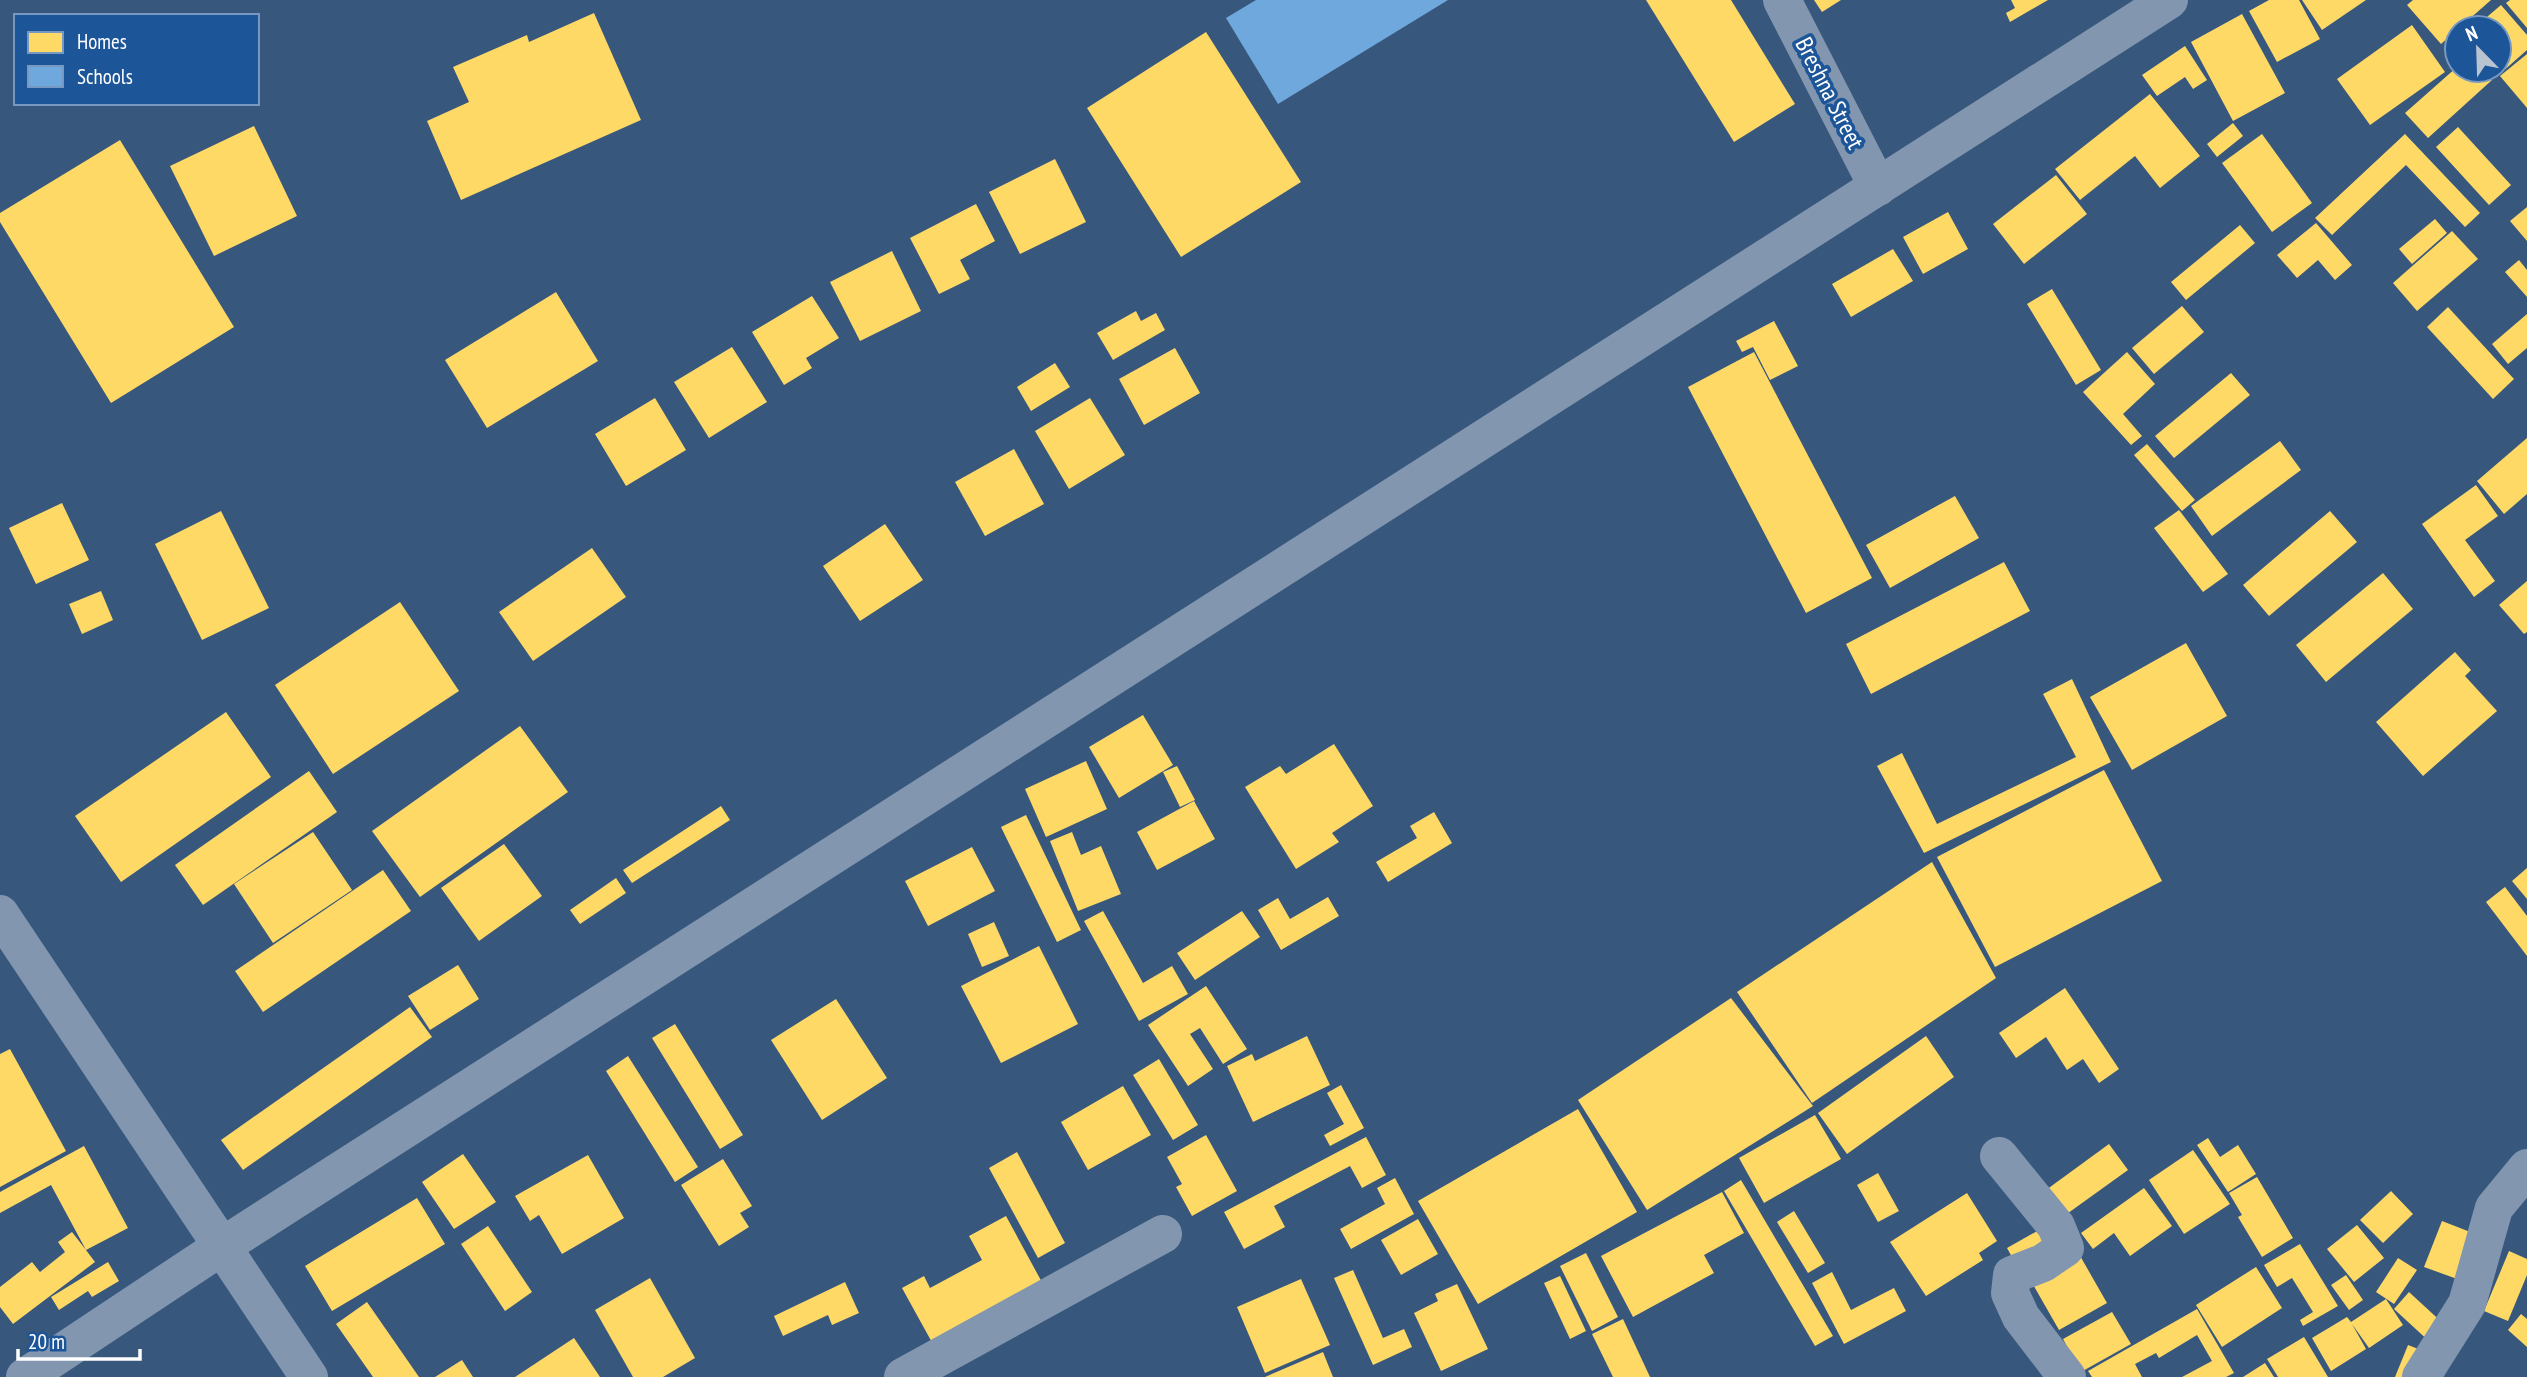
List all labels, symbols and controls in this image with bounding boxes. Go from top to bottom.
legend [14,14,259,105]
north arrow [2443,14,2513,84]
text: N [2462,20,2481,46]
text: Homes [77,28,127,55]
street label: Breshna Street [1789,32,1872,154]
text: Schools [77,63,133,90]
scale bar [18,1318,140,1362]
text: 20 m [28,1328,65,1355]

